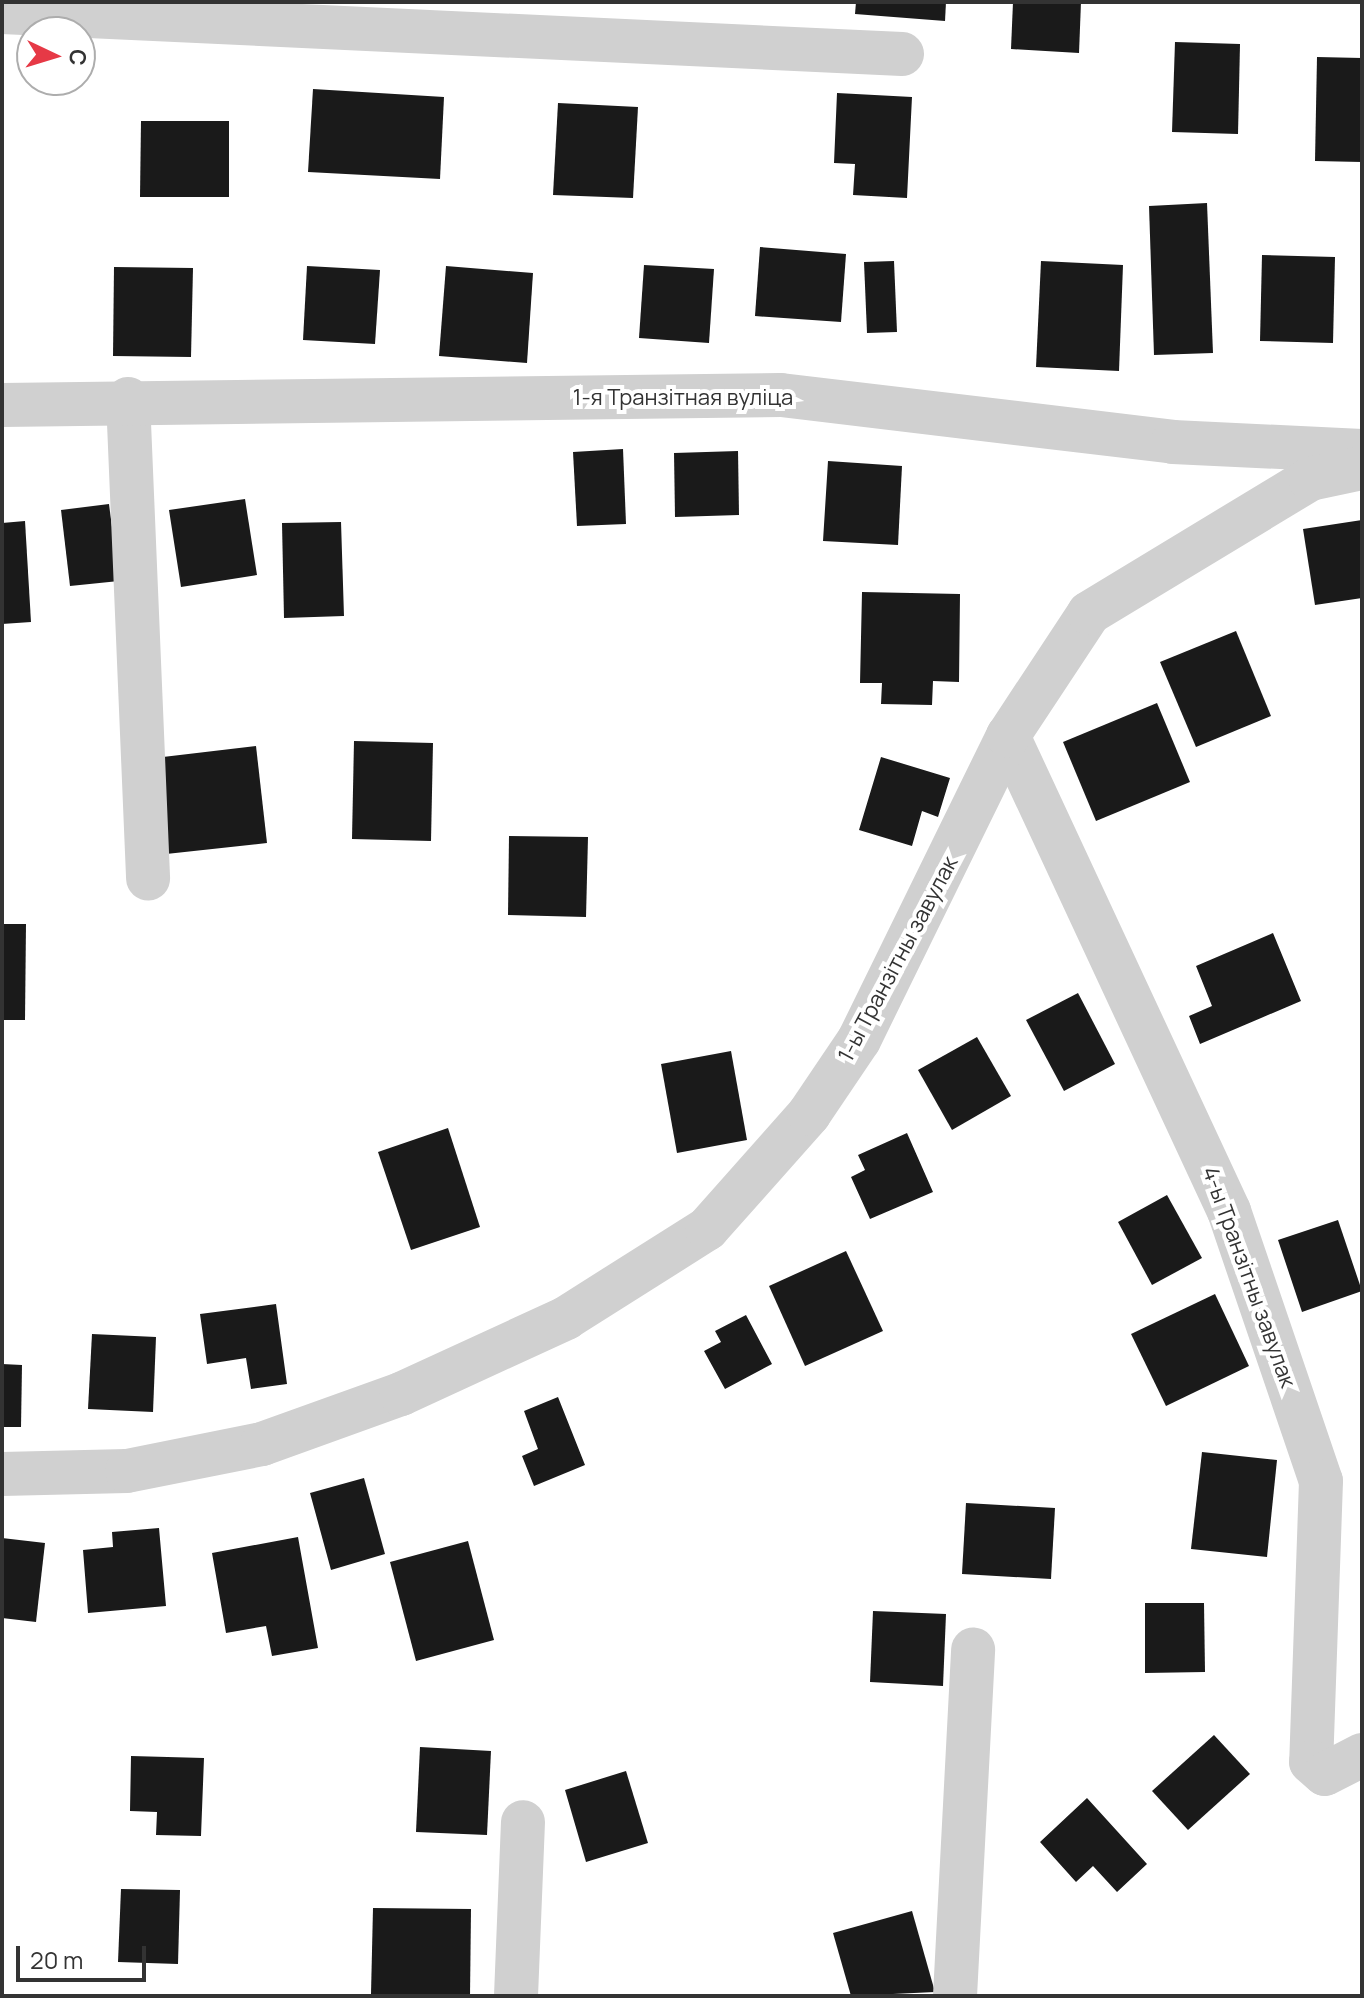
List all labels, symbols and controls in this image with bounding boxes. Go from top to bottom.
north arrow [16,16,96,96]
text: С [62,48,93,67]
street label: 1-я Транзітная вуліца [573,385,793,411]
street label: 1-ы Транзітны завулак [833,852,963,1066]
street label: 4-ы Транзітны завулак [1197,1163,1301,1391]
scale bar [20,1930,150,1980]
text: 20 m [30,1943,83,1976]

